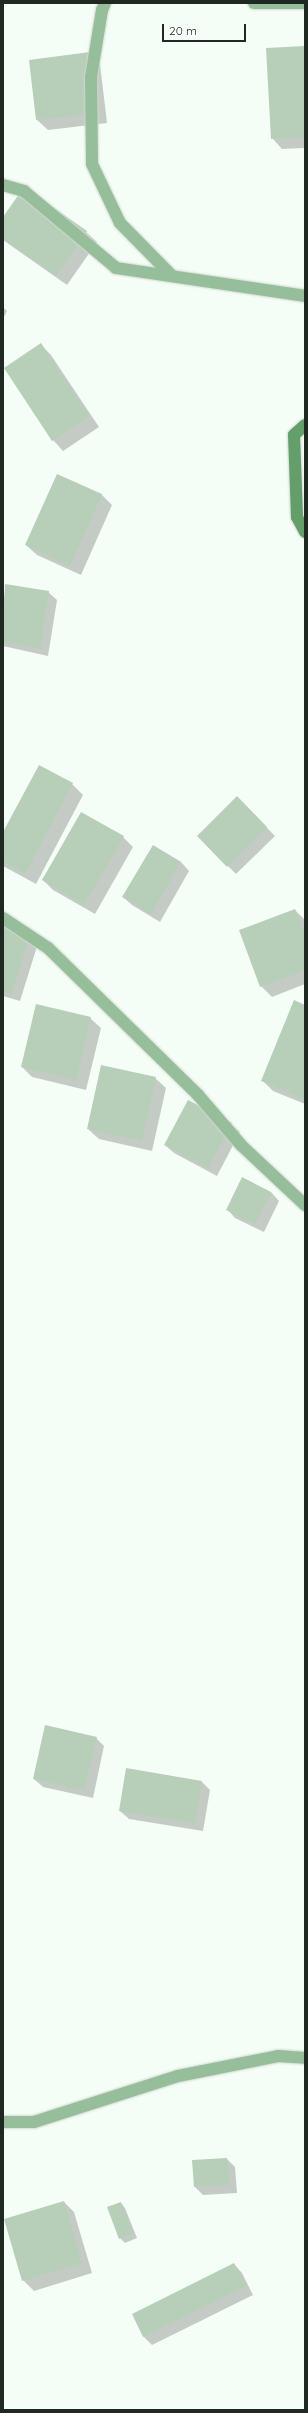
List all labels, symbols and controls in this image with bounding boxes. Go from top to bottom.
scale bar [164,16,248,42]
text: 20 m [169,23,197,38]

